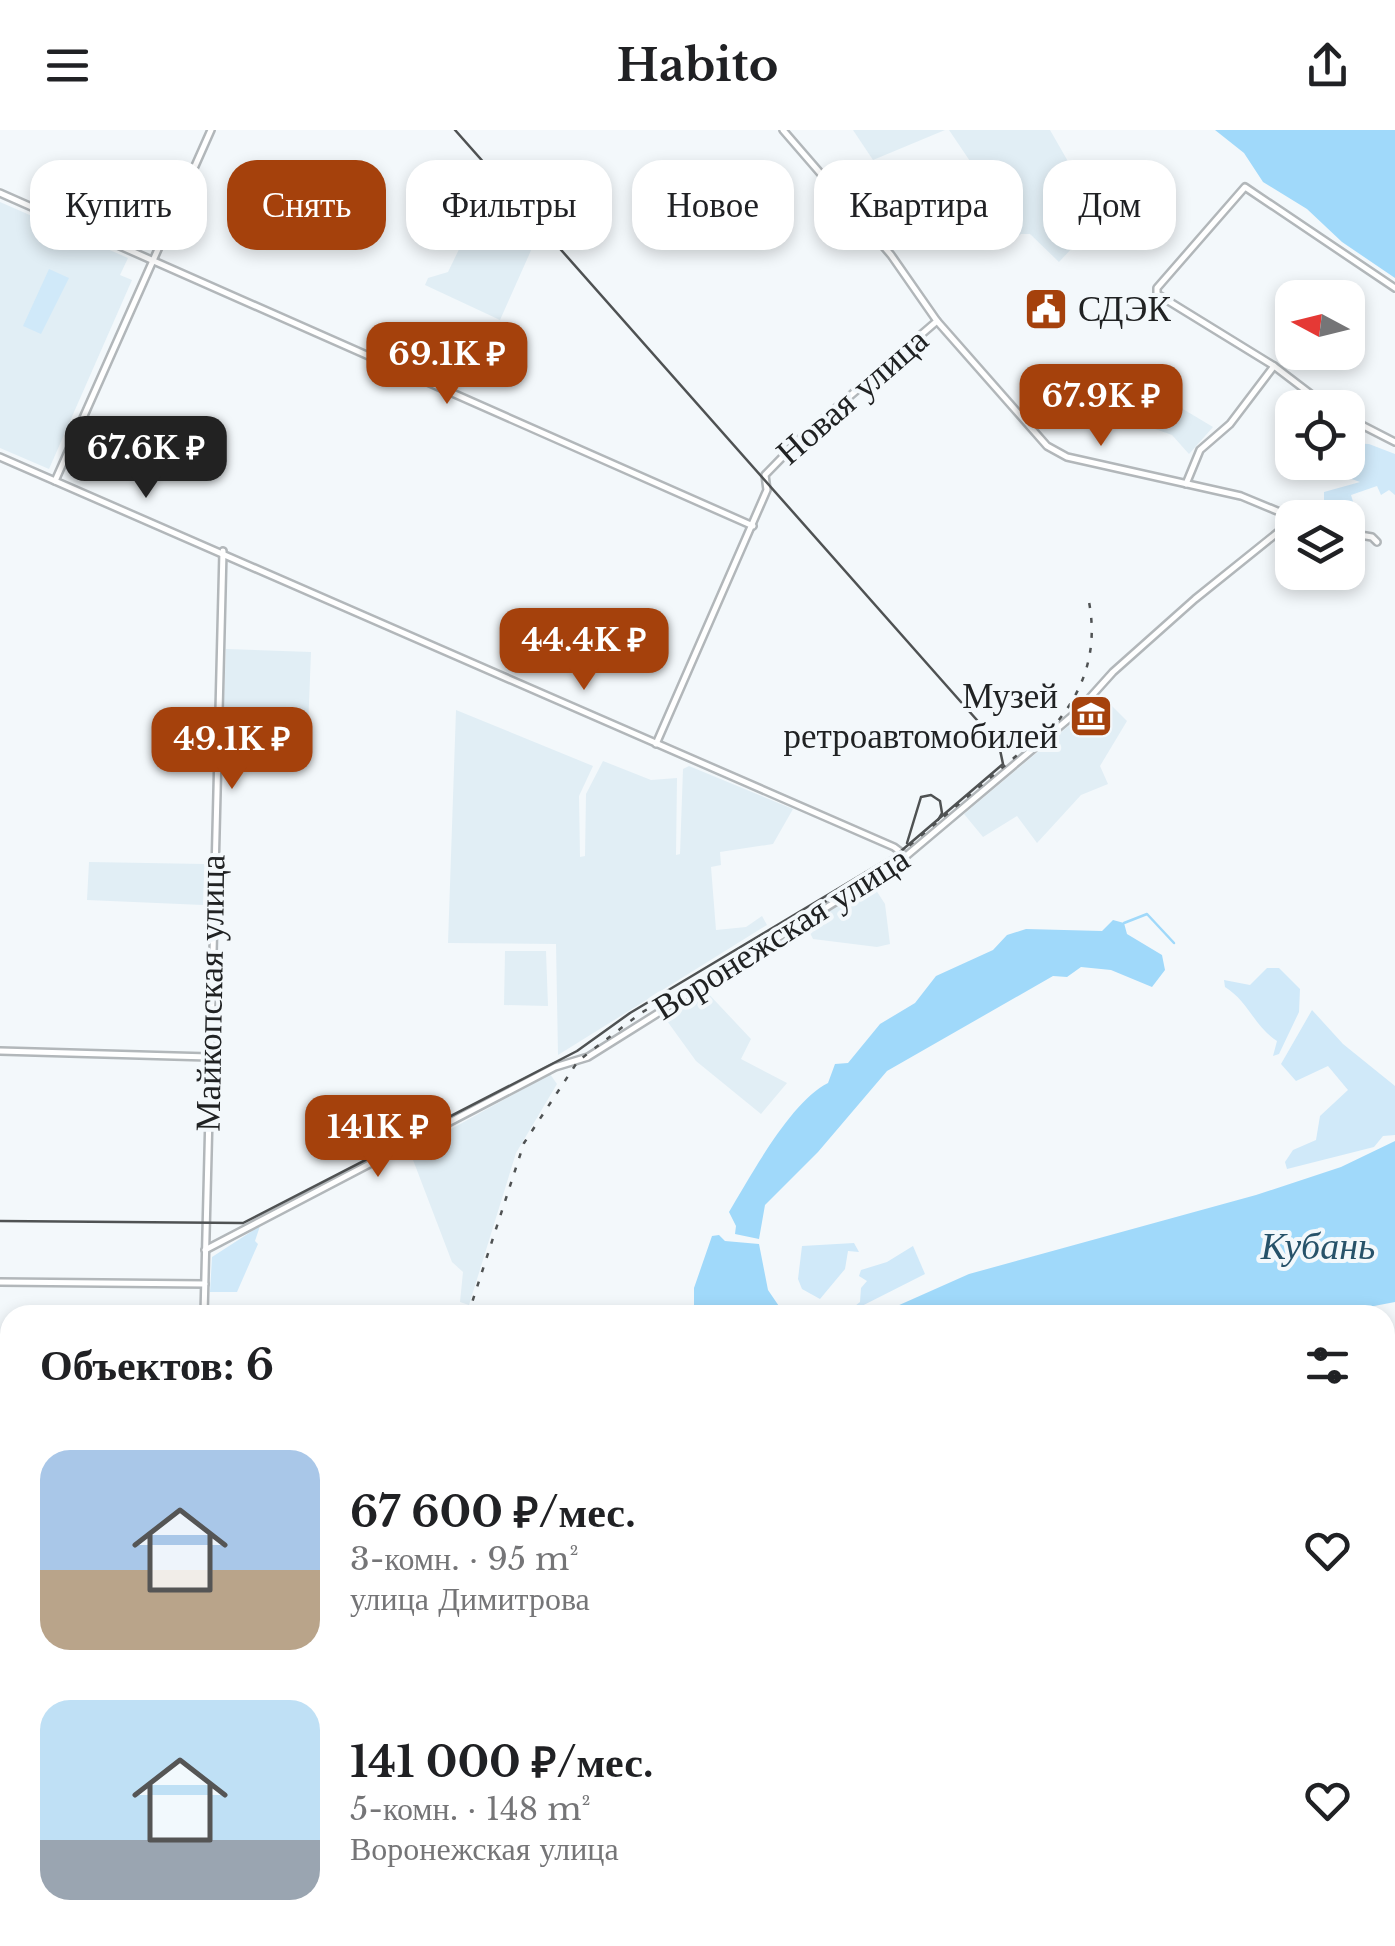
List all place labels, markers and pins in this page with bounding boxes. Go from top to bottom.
public building icon: СДЭК [1023,286,1069,332]
place label: СДЭК [1078,287,1171,330]
pin: 69.1K ₽ [355,322,539,407]
pin: 67.9K ₽ [1009,364,1193,449]
pin: 67.6K ₽ [54,416,238,501]
pin: 44.4K ₽ [492,608,676,693]
place label: Музей ретроавтомобилей [783,674,1058,757]
museum icon: Музей ретроавтомобилей [1068,693,1114,739]
pin: 49.1K ₽ [140,707,324,792]
pin: 141K ₽ [297,1095,459,1180]

